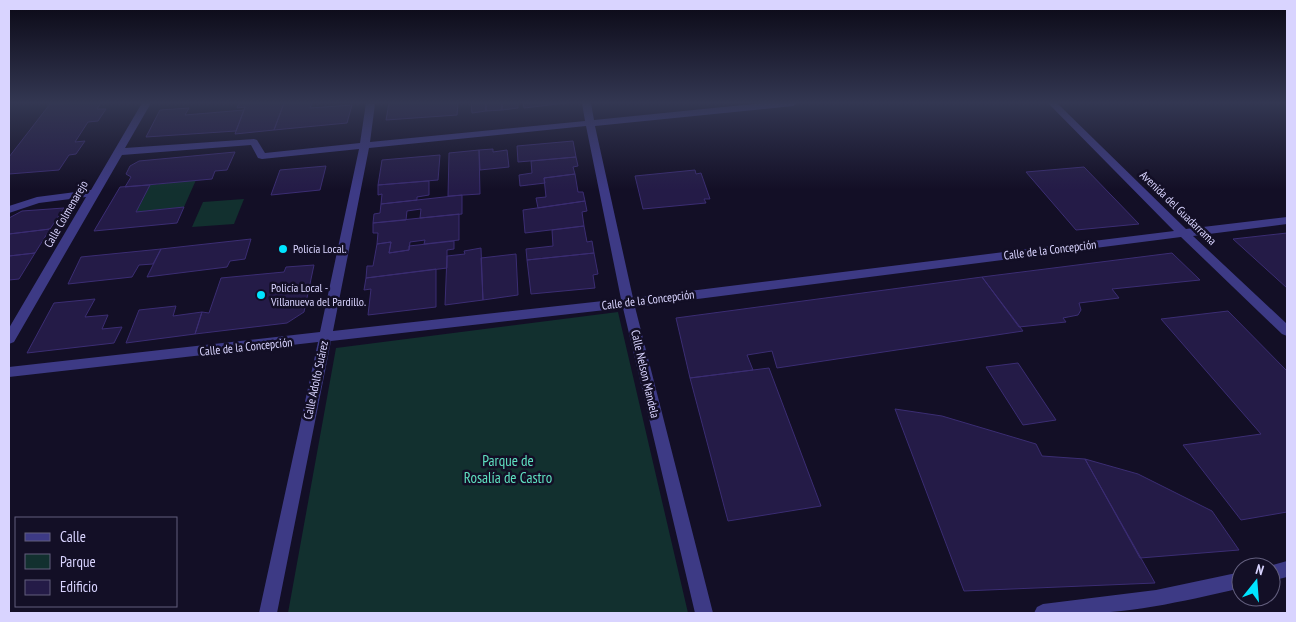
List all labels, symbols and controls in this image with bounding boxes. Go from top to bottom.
street label: Avenida del Guadarrama [1137,167,1220,248]
street label: Calle Colmenarejo [40,177,91,250]
street label: Calle de la Concepción [1003,236,1097,263]
place label: Policía Local. [293,241,347,256]
marker: Policía Local. [277,243,289,255]
place label: Policía Local - Villanueva del Pardillo. [270,280,366,309]
street label: Calle de la Concepción [601,286,695,313]
marker: Policía Local - Villanueva del Pardillo. [255,289,267,301]
street label: Calle Nelson Mandela [628,328,663,420]
street label: Calle de la Concepción [199,334,293,359]
street label: Calle Adolfo Suárez [300,339,331,421]
park label: Parque de Rosalía de Castro [464,451,552,487]
legend [15,517,178,607]
text: Calle [60,527,86,546]
text: Parque [60,552,96,571]
north arrow [1231,557,1281,607]
text: N [1254,560,1266,579]
text: Edificio [60,577,98,596]

